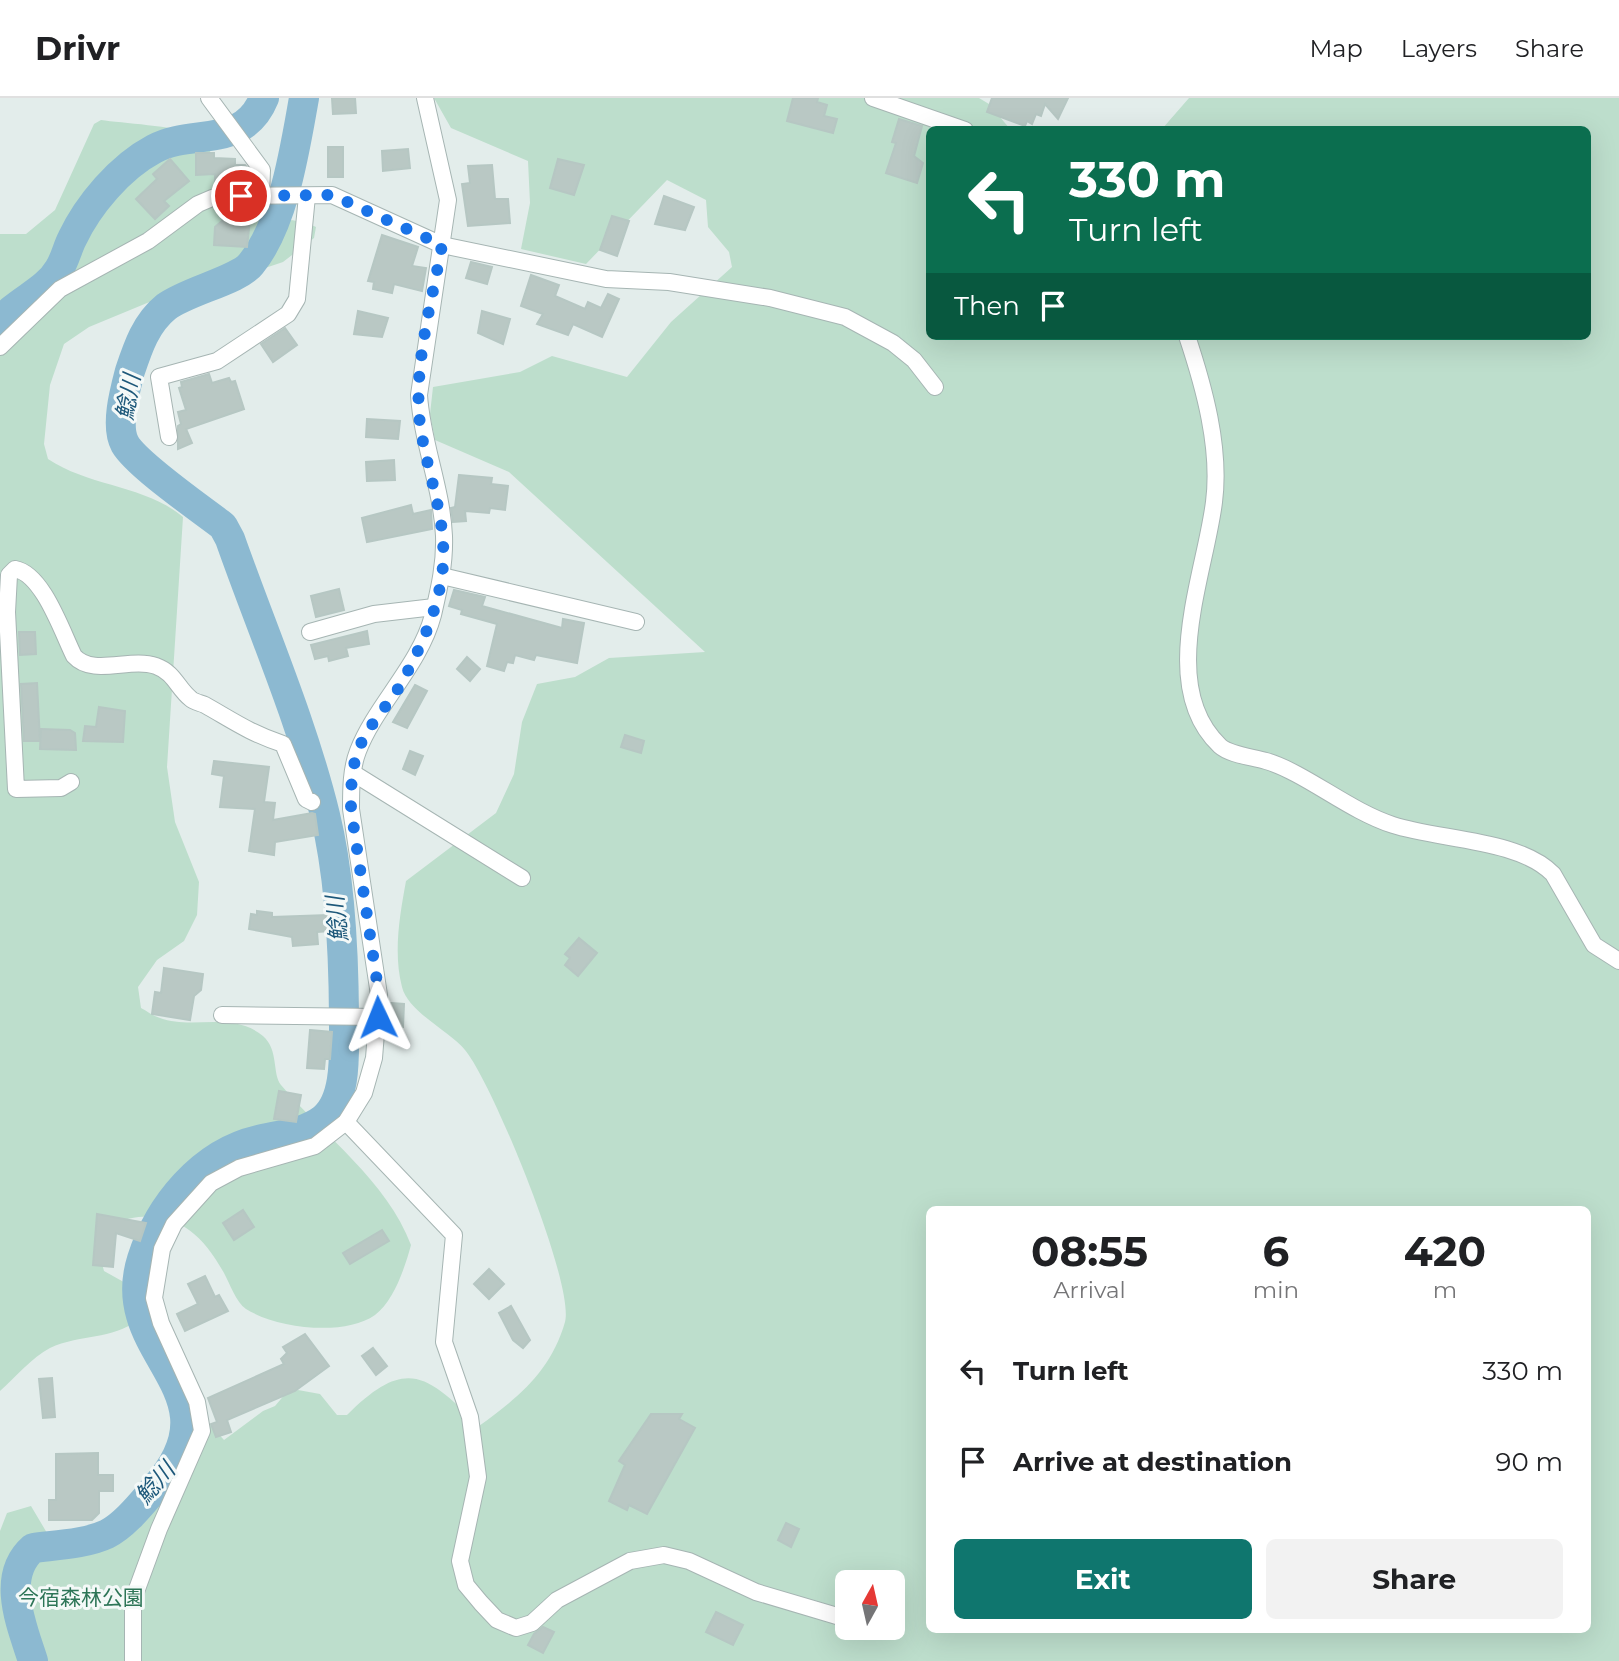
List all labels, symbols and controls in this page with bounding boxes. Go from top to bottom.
text: Drivr [35,28,120,68]
text: Map [1309,34,1363,63]
text: Layers [1401,34,1477,63]
text: Share [1515,34,1584,63]
text: 330 m [1069,150,1225,209]
icon: left [954,154,1045,245]
pin [211,166,271,226]
icon: arrive [222,177,260,215]
text: Turn left [1069,210,1203,249]
icon: arrive [1034,287,1072,325]
text: Then [954,290,1020,322]
water label: 鯰川 [110,369,146,422]
water label: 鯰川 [320,892,353,943]
position arrow [341,980,415,1054]
text: 08:55 [1031,1225,1148,1277]
text: 6 [1262,1225,1289,1277]
text: 420 [1404,1225,1486,1277]
text: Arrival [1053,1276,1126,1304]
text: min [1253,1276,1299,1304]
text: m [1433,1276,1457,1304]
icon: left [954,1352,992,1390]
text: Turn left [1013,1355,1129,1387]
text: 330 m [1482,1355,1563,1387]
icon: arrive [954,1443,992,1481]
text: Arrive at destination [1013,1446,1292,1478]
text: 90 m [1496,1446,1563,1478]
water label: 鯰川 [129,1454,183,1510]
button: Exit [954,1539,1252,1619]
button: Share [1266,1539,1563,1619]
north arrow [835,1570,905,1640]
map controls [835,1570,905,1640]
park label: 今宿森林公園 [18,1585,144,1610]

